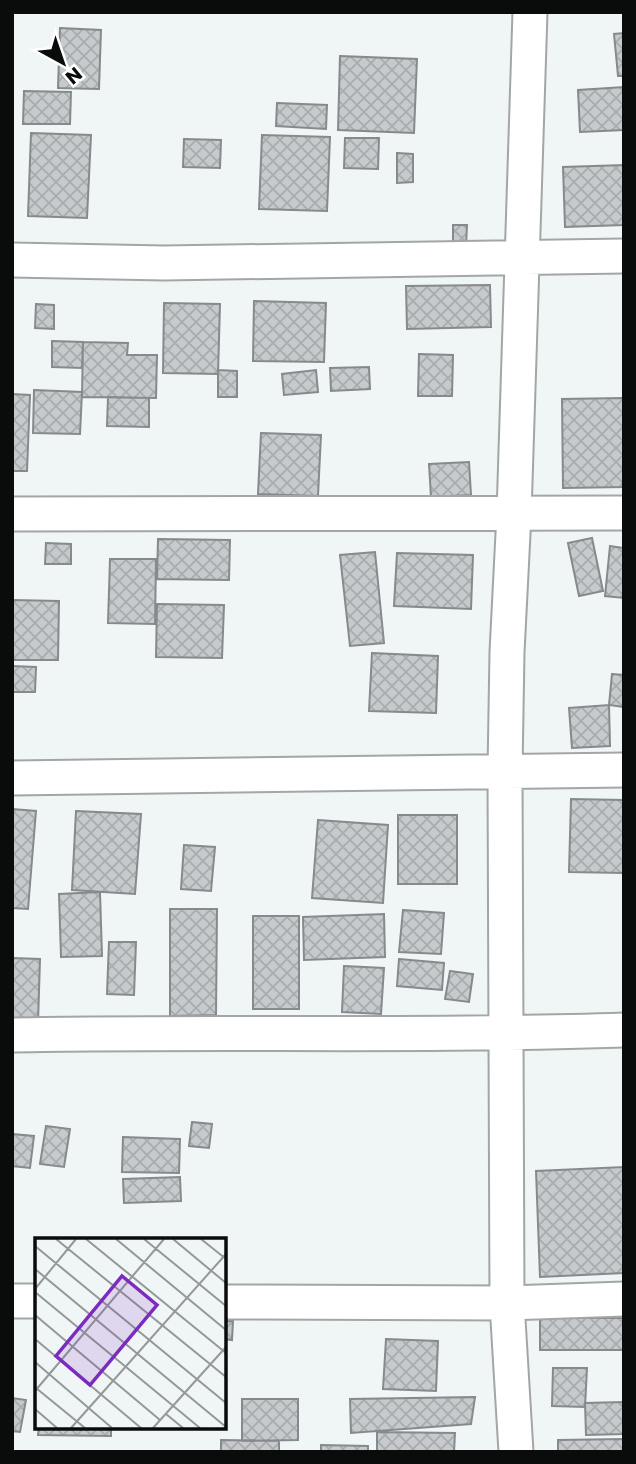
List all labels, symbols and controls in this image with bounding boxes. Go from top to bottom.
north arrow [28,28,98,98]
text: N [59,61,88,91]
inset map [35,1238,226,1429]

